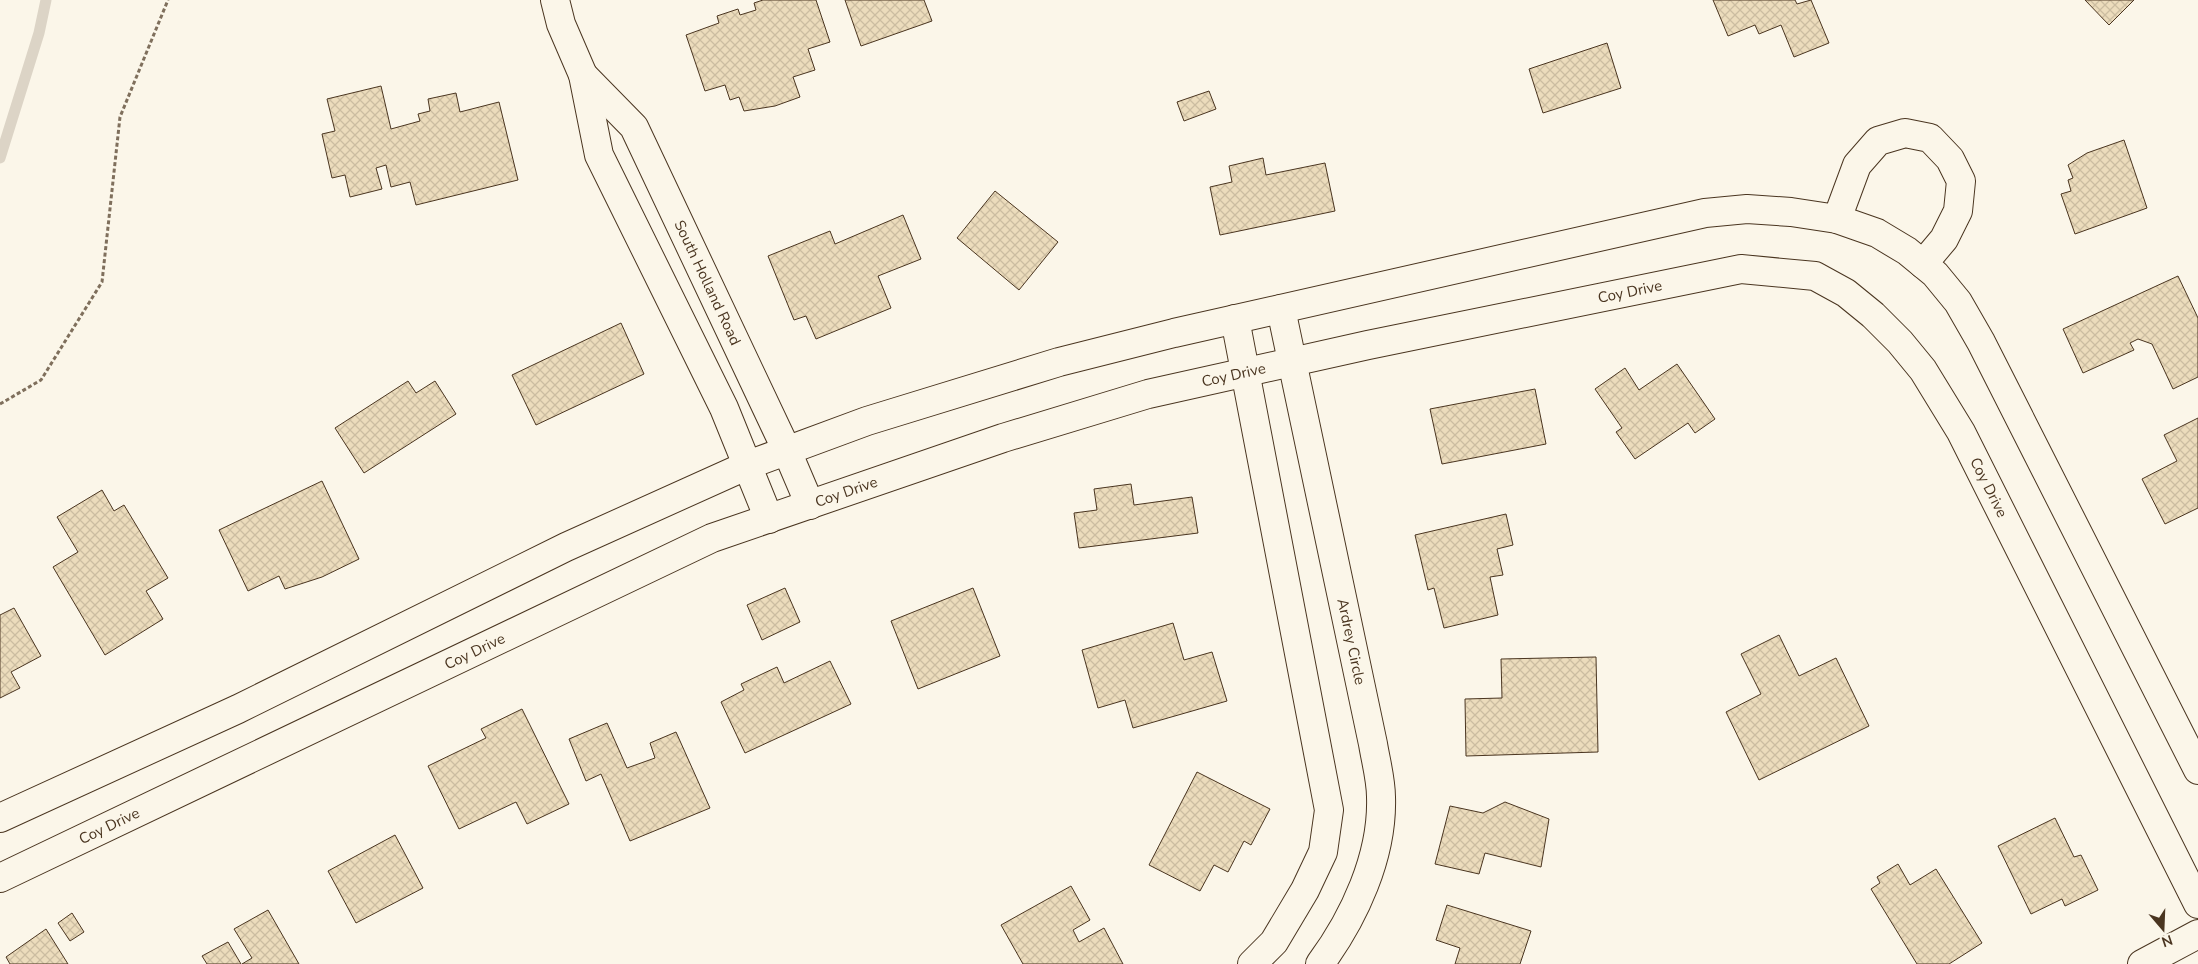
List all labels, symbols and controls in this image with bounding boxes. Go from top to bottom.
street label: South Holland Road [669,217,746,349]
street label: Coy Drive [1596,275,1664,308]
street label: Coy Drive [1200,358,1268,392]
street label: Coy Drive [1965,454,2012,521]
street label: Coy Drive [812,472,880,512]
street label: Ardrey Circle [1332,597,1370,687]
street label: Coy Drive [441,628,508,674]
street label: Coy Drive [76,803,143,849]
north arrow [2138,904,2188,954]
text: N [2159,930,2175,952]

